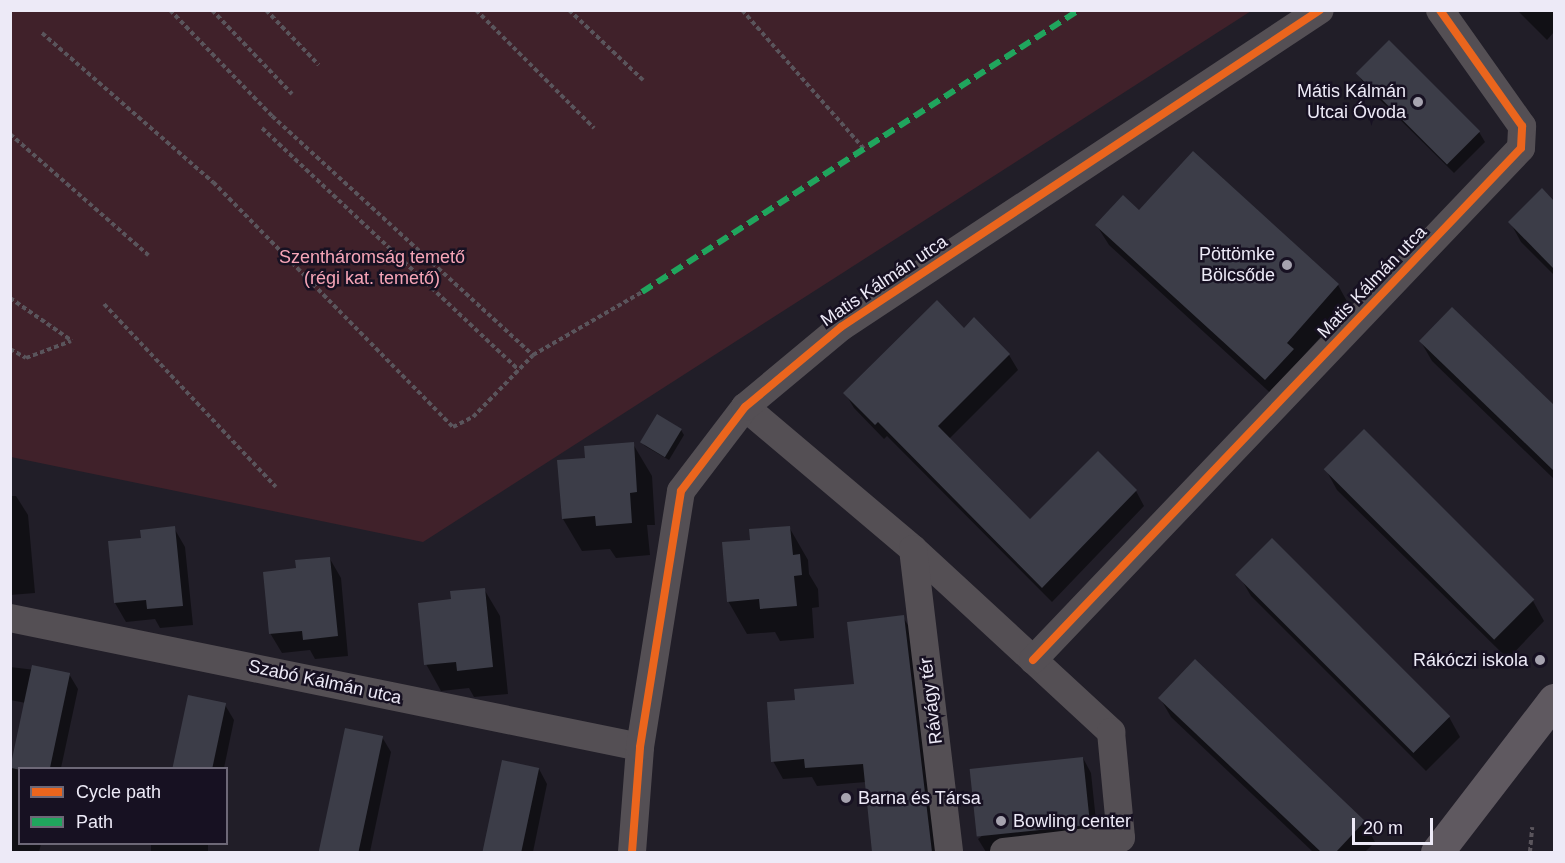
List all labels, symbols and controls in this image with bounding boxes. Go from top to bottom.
place label: Mátis Kálmán Utcai Óvoda [1297,81,1406,124]
marker: Mátis Kálmán Utcai Óvoda [1411,95,1425,109]
street label: Matis Kálmán utca [1313,221,1431,343]
street label: Matis Kálmán utca [817,231,951,331]
place label: Pöttömke Bölcsőde [1199,244,1275,286]
park label: Szentháromság temető (régi kat. temető) [279,247,465,290]
marker: Pöttömke Bölcsőde [1280,258,1294,272]
place label: Rákóczi iskola [1413,649,1528,671]
marker: Rákóczi iskola [1533,653,1547,667]
street label: Szabó Kálmán utca [246,655,404,709]
street label: Rávágy tér [915,656,947,746]
legend [18,767,228,845]
text: Cycle path [76,782,161,802]
place label: Barna és Társa [858,787,981,809]
marker: Barna és Társa [839,791,853,805]
scale bar [1355,806,1436,844]
place label: Bowling center [1013,810,1131,832]
text: Path [76,812,113,832]
marker: Bowling center [994,814,1008,828]
text: 20 m [1363,818,1403,838]

